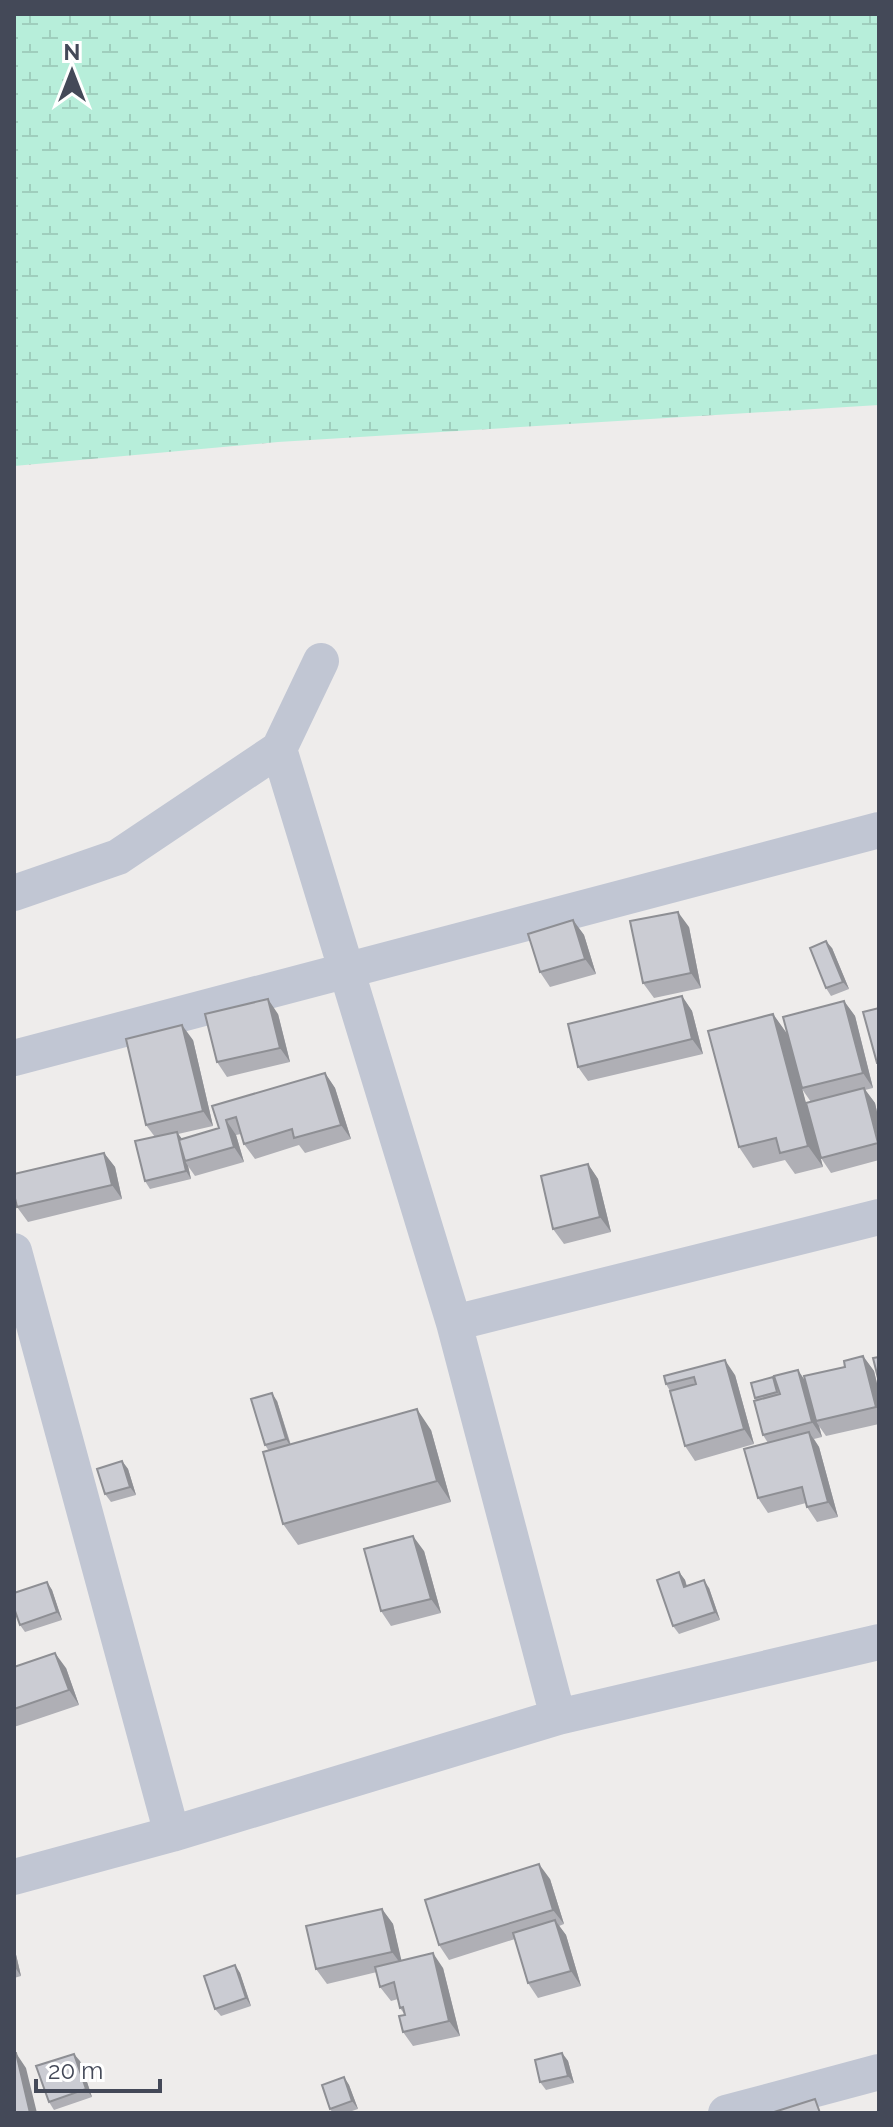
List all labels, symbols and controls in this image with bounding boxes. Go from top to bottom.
north arrow [32,32,112,112]
text: N [64,39,80,65]
scale bar [36,2043,160,2093]
text: 20 m [48,2056,103,2085]

